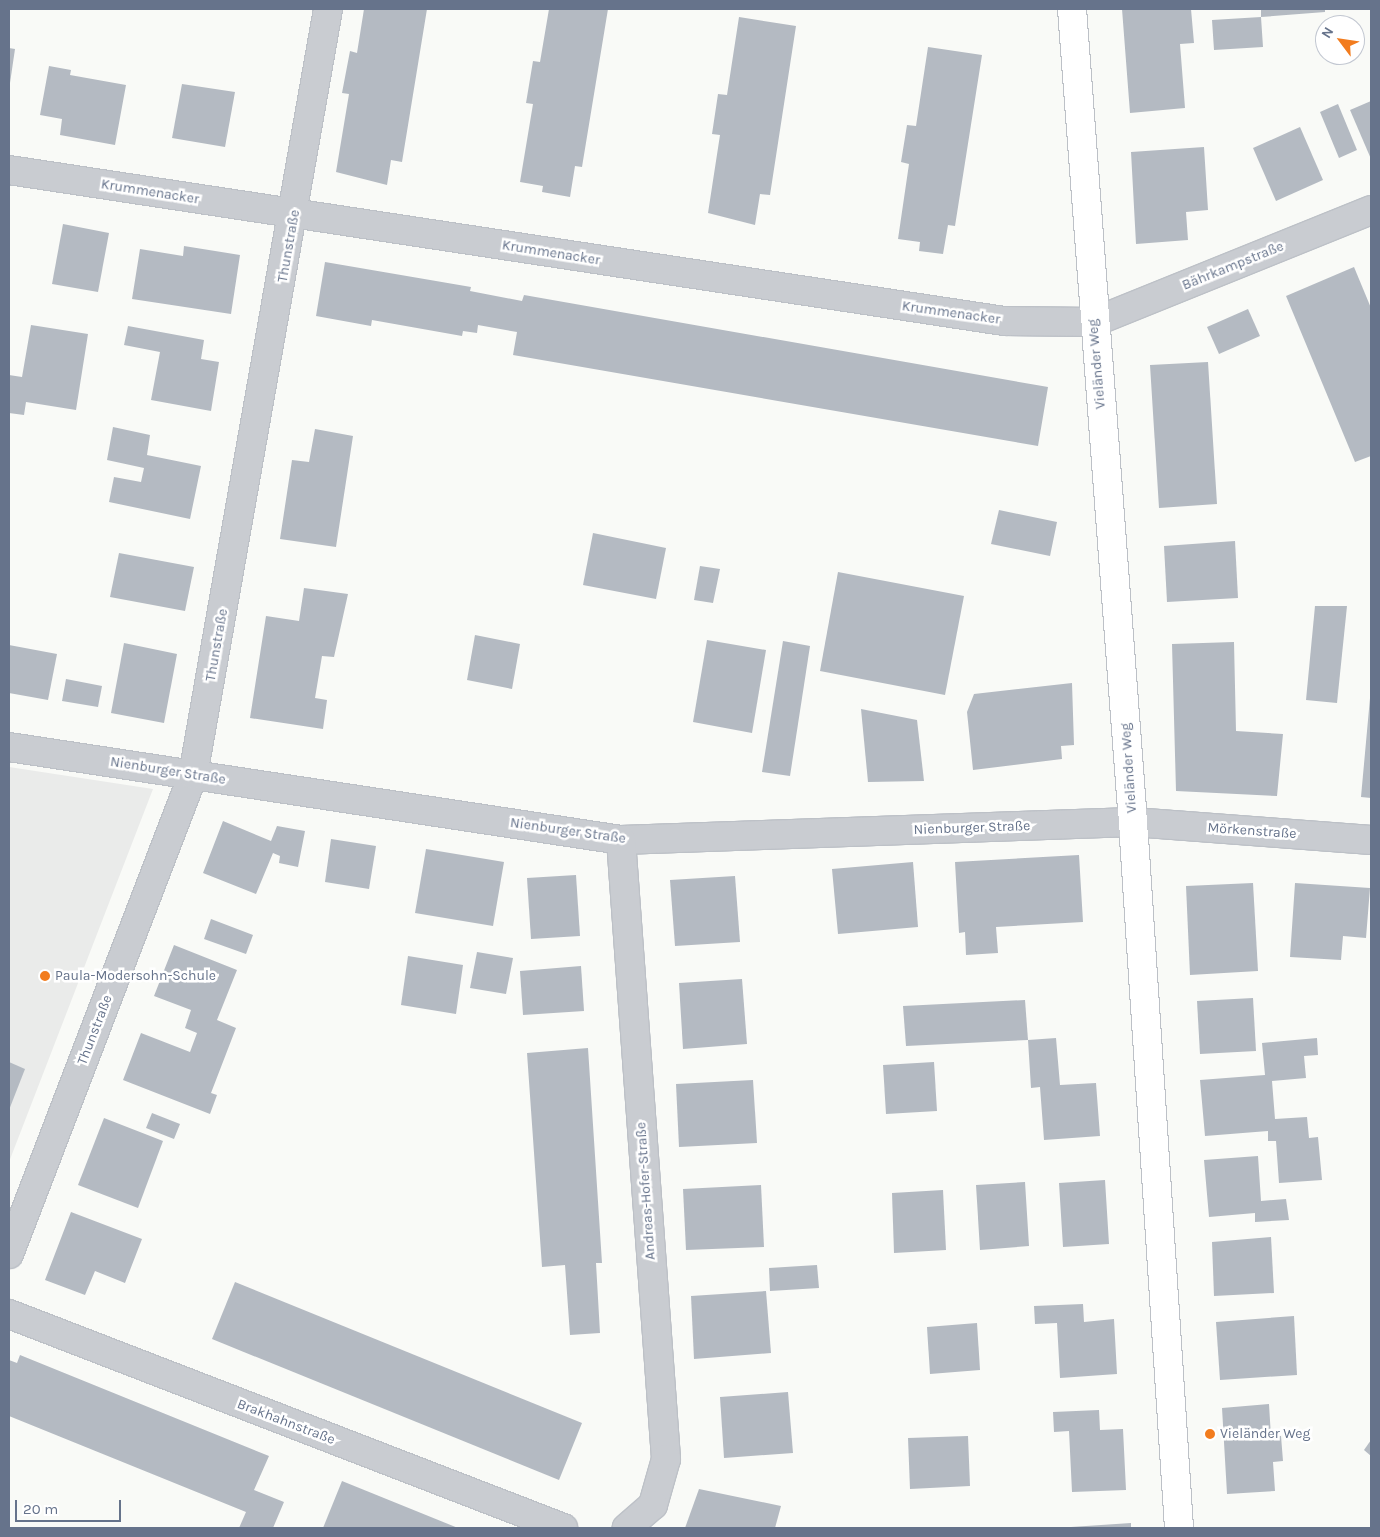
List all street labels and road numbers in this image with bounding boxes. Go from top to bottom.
street label: Krummenacker [100,176,200,208]
street label: Thunstraße [274,208,304,284]
street label: Krummenacker [501,237,601,269]
street label: Bährkampstraße [1180,238,1286,294]
street label: Krummenacker [901,298,1001,328]
street label: Vieländer Weg [1085,318,1109,410]
street label: Thunstraße [202,607,232,683]
street label: Vieländer Weg [1117,722,1141,814]
street label: Nienburger Straße [109,754,227,788]
street label: Nienburger Straße [509,815,627,847]
street label: Nienburger Straße [913,818,1031,838]
street label: Mörkenstraße [1207,820,1297,842]
street label: Thunstraße [74,993,116,1067]
street label: Andreas-Hofer-Straße [633,1121,659,1261]
street label: Brakhahnstraße [235,1396,337,1448]

